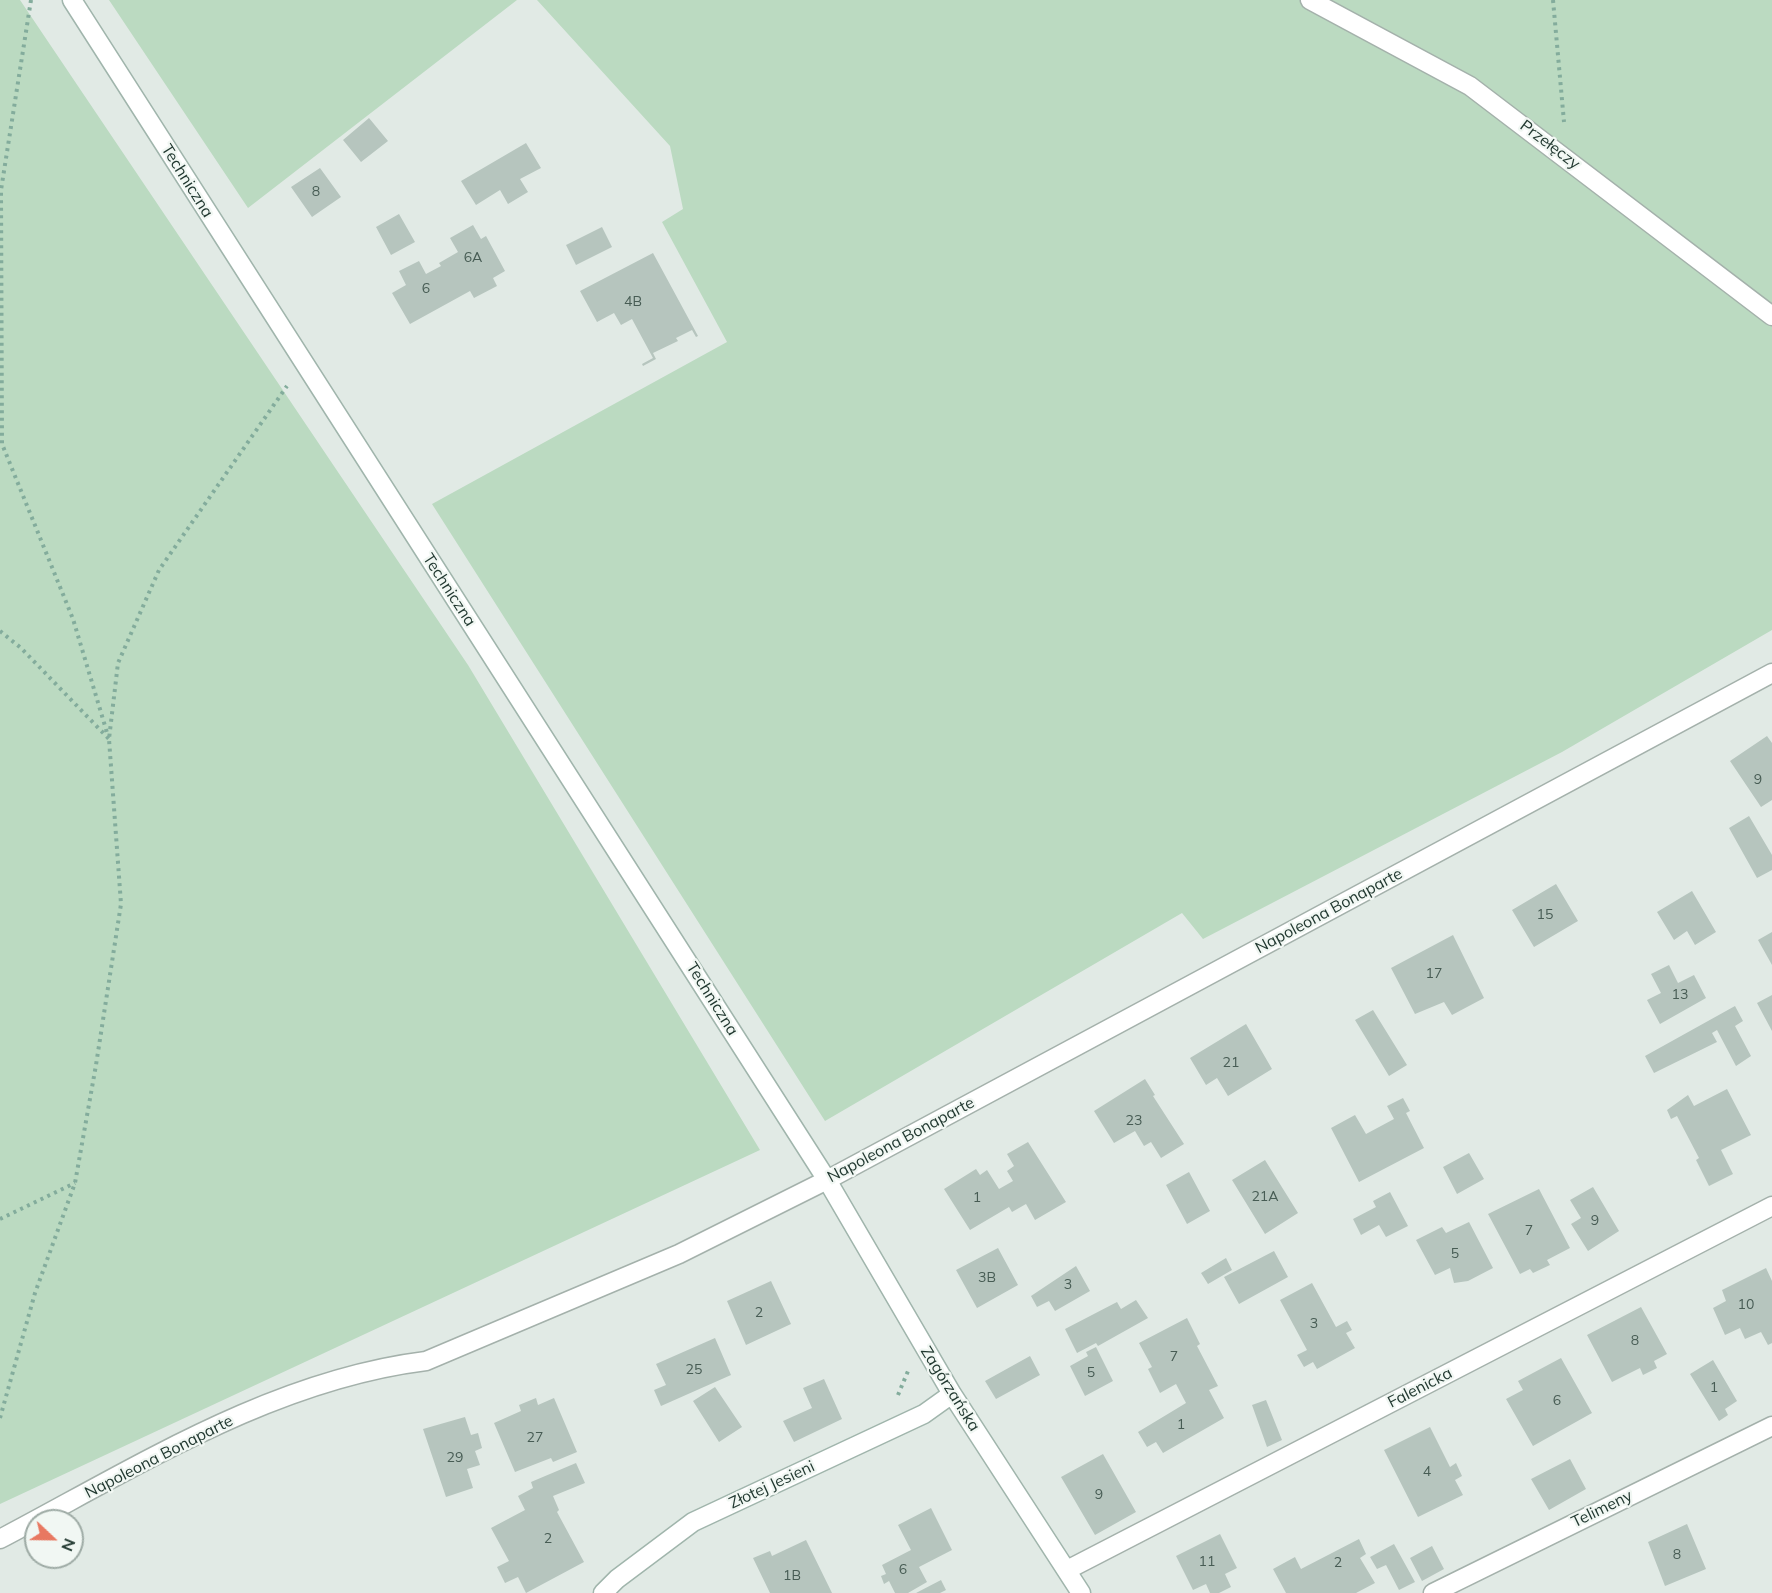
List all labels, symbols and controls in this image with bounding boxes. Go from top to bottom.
street label: Przełęczy [1516,116,1584,174]
street label: Techniczna [157,141,217,221]
house number: 8 [312,184,320,200]
house number: 6A [464,250,482,266]
house number: 6 [422,281,430,297]
house number: 4B [624,294,642,310]
street label: Techniczna [418,550,480,630]
house number: 9 [1754,772,1762,788]
street label: Napoleona Bonaparte [1252,864,1406,958]
house number: 15 [1537,907,1553,923]
street label: Techniczna [682,959,742,1039]
house number: 17 [1426,966,1442,982]
house number: 13 [1672,987,1688,1003]
house number: 21 [1223,1055,1239,1071]
street label: Napoleona Bonaparte [824,1093,978,1187]
house number: 23 [1126,1113,1142,1129]
house number: 21A [1251,1189,1279,1205]
house number: 1 [973,1190,981,1206]
house number: 9 [1591,1213,1599,1229]
house number: 7 [1525,1223,1533,1239]
house number: 5 [1451,1246,1459,1262]
house number: 3B [978,1270,996,1286]
house number: 3 [1064,1277,1072,1293]
house number: 10 [1738,1297,1754,1313]
house number: 2 [755,1305,763,1321]
house number: 3 [1310,1316,1318,1332]
house number: 8 [1631,1333,1639,1349]
street label: Zagórzańska [916,1343,984,1435]
house number: 7 [1170,1349,1178,1365]
house number: 25 [686,1362,702,1378]
street label: Falenicka [1385,1364,1455,1412]
house number: 5 [1087,1365,1095,1381]
house number: 1 [1710,1380,1718,1396]
house number: 6 [1553,1393,1561,1409]
street label: Napoleona Bonaparte [82,1411,236,1503]
house number: 1 [1177,1417,1185,1433]
house number: 27 [527,1430,543,1446]
house number: 29 [447,1450,463,1466]
street label: Złotej Jesieni [726,1457,818,1513]
house number: 4 [1423,1464,1431,1480]
street label: Telimeny [1568,1486,1636,1532]
house number: 9 [1095,1487,1103,1503]
north arrow [24,1509,84,1569]
house number: 2 [544,1531,552,1547]
text: N [57,1536,80,1554]
house number: 8 [1673,1547,1681,1563]
house number: 11 [1199,1554,1215,1570]
house number: 2 [1334,1555,1342,1571]
house number: 6 [899,1562,907,1578]
house number: 1B [783,1568,801,1584]

